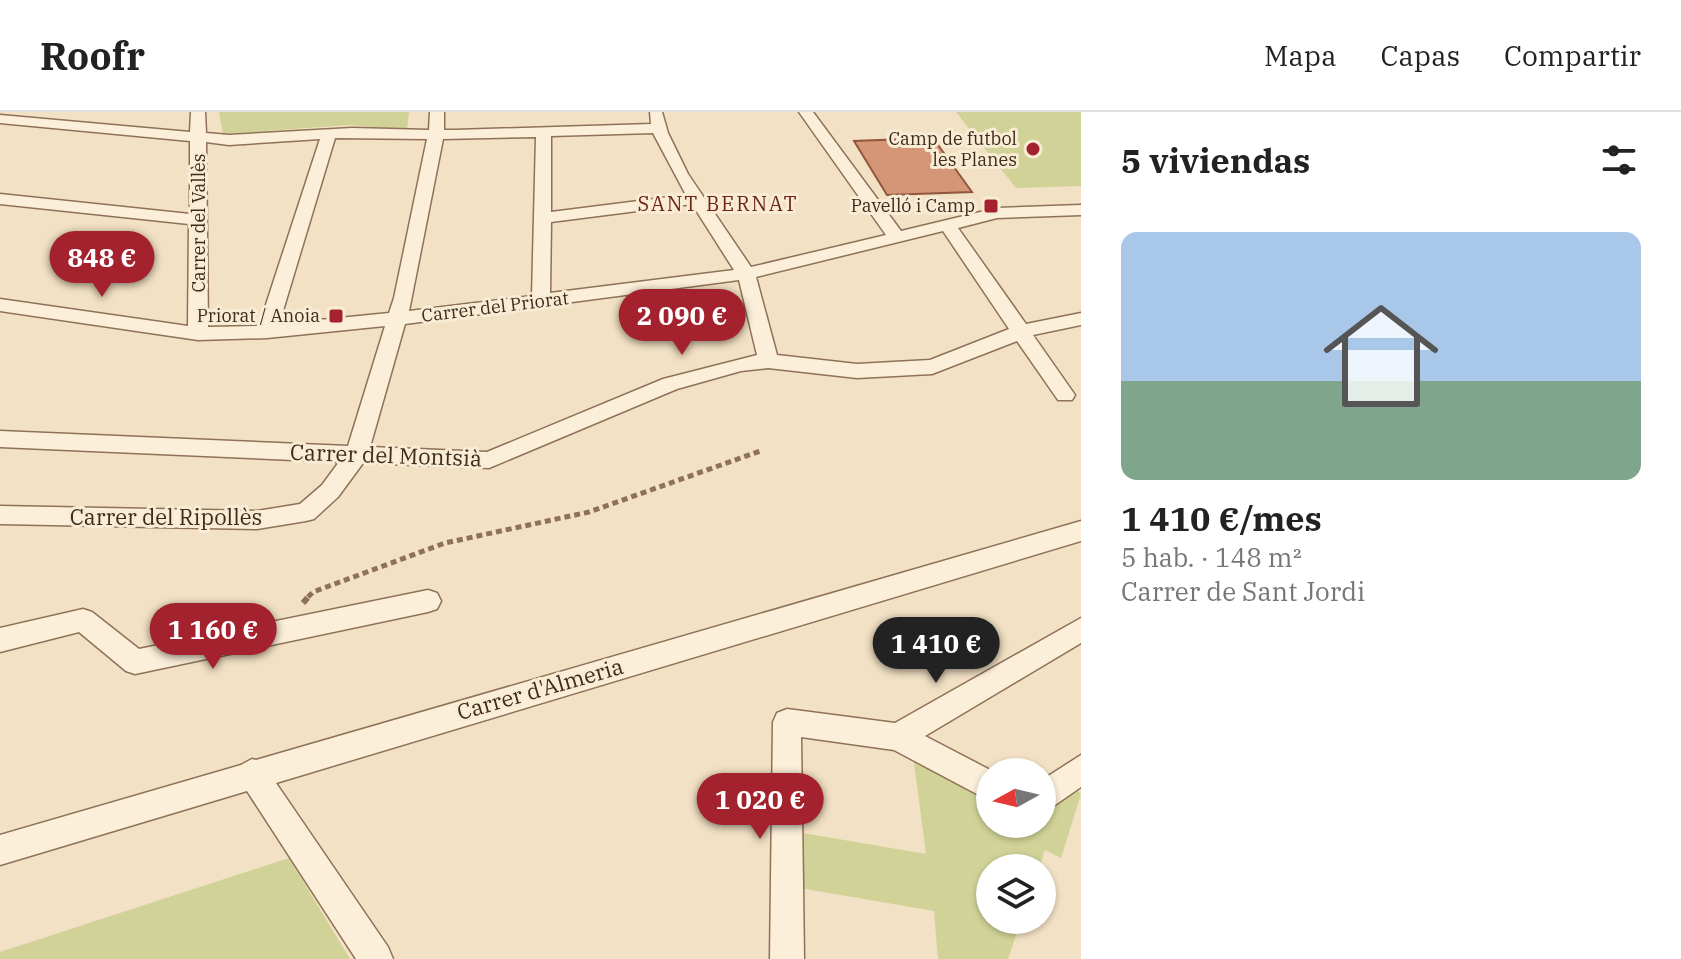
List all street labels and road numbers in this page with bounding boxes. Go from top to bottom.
street label: Carrer del Vallès [187,153,210,293]
street label: Carrer del Priorat [420,286,570,327]
street label: Carrer del Montsià [289,437,483,472]
street label: Carrer del Ripollès [70,502,262,531]
street label: Carrer d'Almeria [453,651,626,726]

